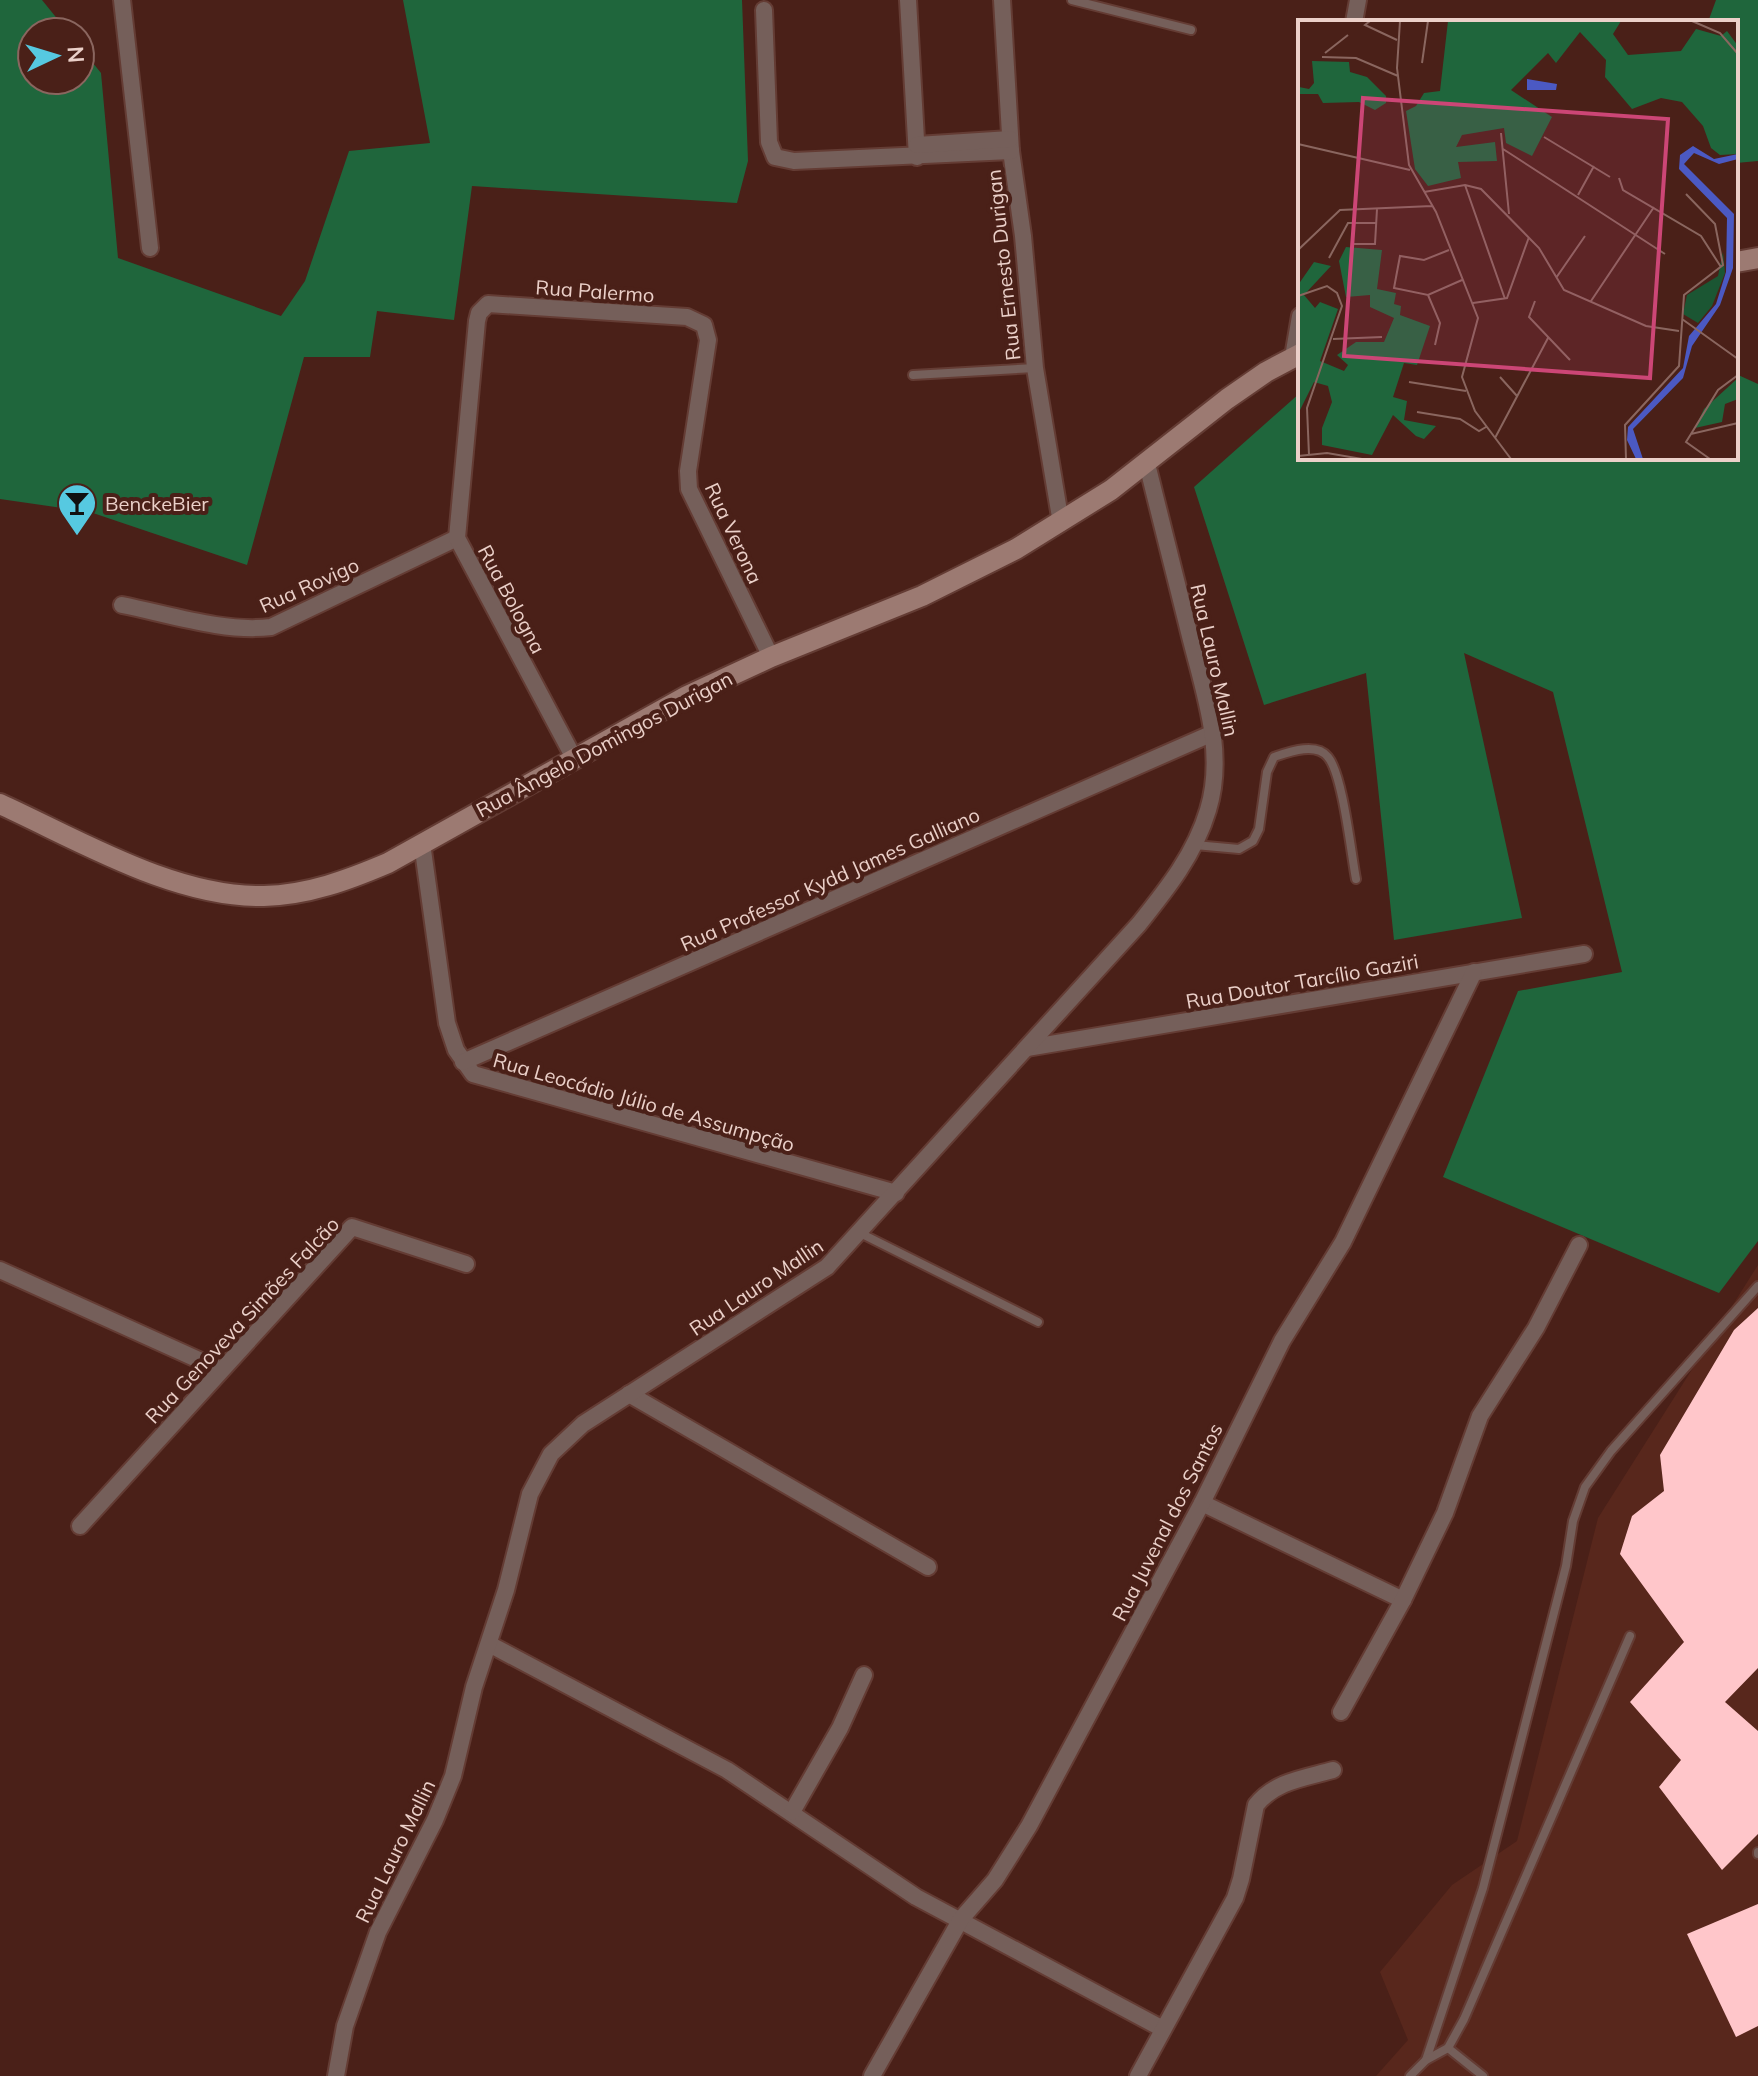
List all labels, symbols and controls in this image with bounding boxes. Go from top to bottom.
north arrow [16,16,96,96]
inset map [1298,20,1738,460]
text: N [61,45,90,64]
street label: Rua Ernesto Durigan [981,168,1025,362]
street label: Rua Palermo [535,274,655,308]
street label: Rua Verona [700,479,768,587]
bar icon: BenckeBier [56,482,98,537]
place label: BenckeBier [105,491,209,516]
street label: Rua Bologna [473,540,551,658]
street label: Rua Rovigo [255,552,363,618]
street label: Rua Lauro Mallin [1185,581,1245,739]
street label: Rua Ângelo Domingos Durigan [472,666,736,822]
street label: Rua Professor Kydd James Galliano [676,801,984,957]
street label: Rua Doutor Tarcílio Gaziri [1184,948,1420,1014]
street label: Rua Leocádio Júlio de Assumpção [490,1047,798,1157]
street label: Rua Genoveva Simões Falcão [140,1212,344,1428]
street label: Rua Lauro Mallin [684,1233,828,1341]
street label: Rua Juvenal dos Santos [1106,1419,1228,1625]
street label: Rua Lauro Mallin [350,1775,440,1927]

